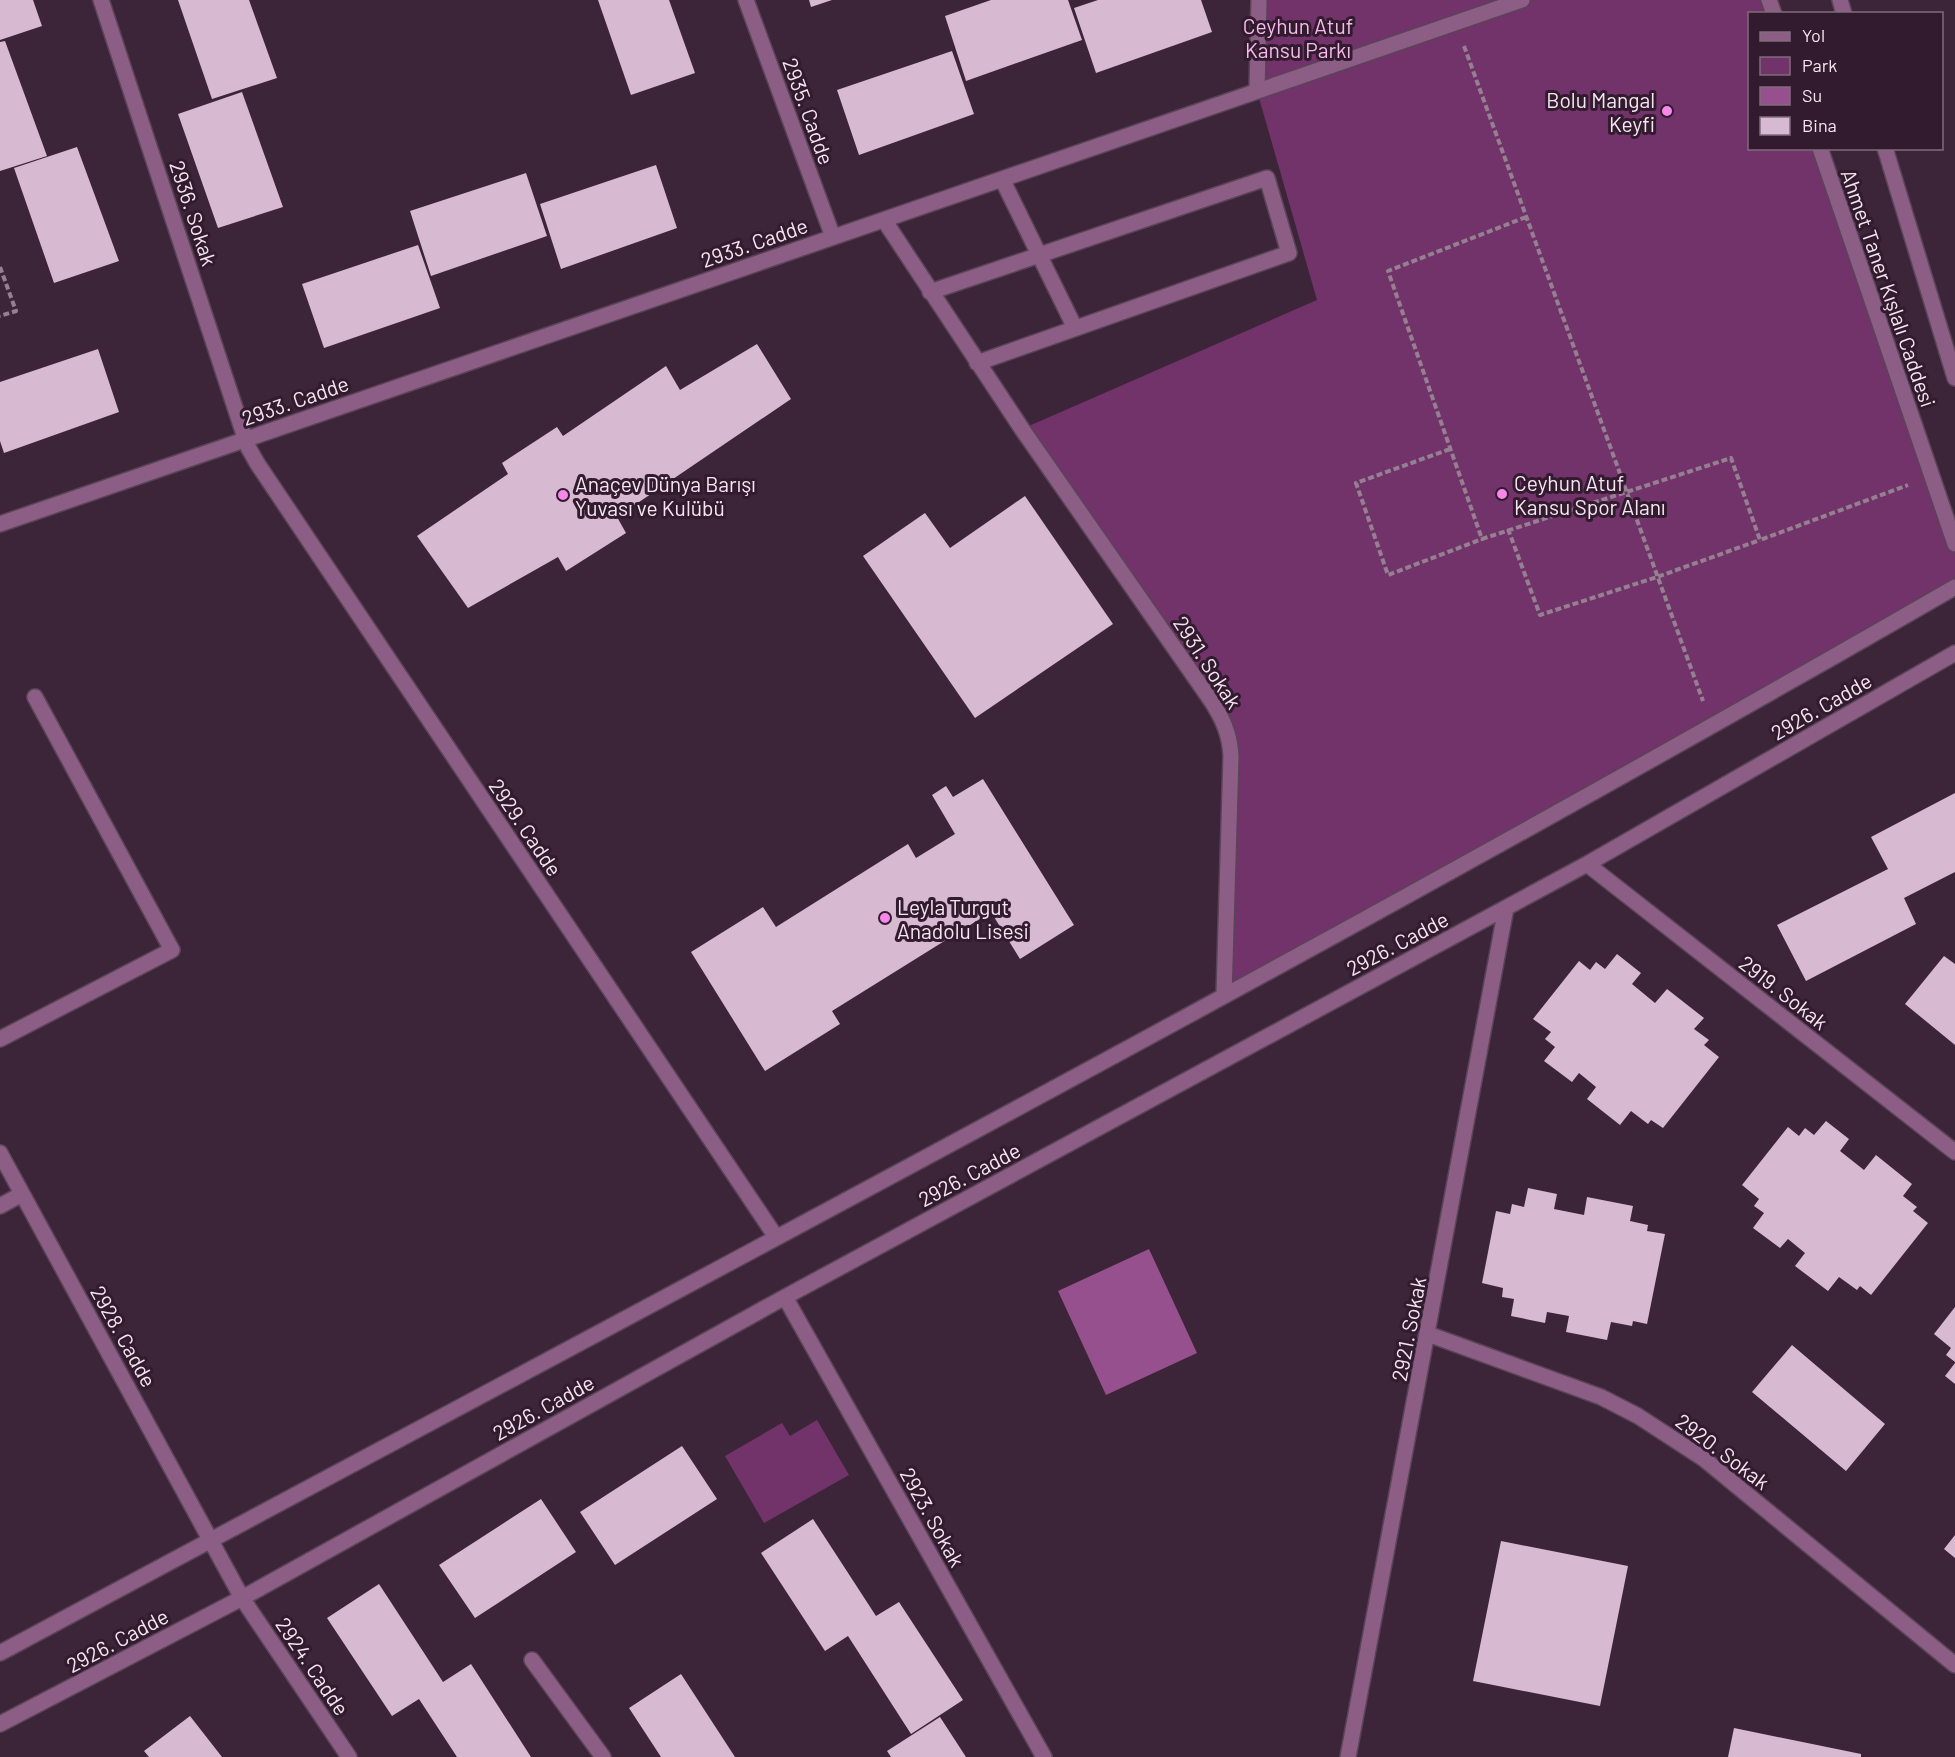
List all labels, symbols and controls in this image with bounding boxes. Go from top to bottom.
legend [1748,12,1943,150]
park label: Ceyhun Atuf Kansu Parkı [1243,13,1353,62]
text: Yol [1802,24,1825,46]
street label: 2935. Cadde [778,54,840,168]
text: Park [1802,54,1837,76]
text: Su [1802,84,1822,106]
place label: Bolu Mangal Keyfi [1546,87,1655,136]
marker: Bolu Mangal Keyfi [1660,104,1674,118]
text: Bina [1802,114,1837,136]
street label: 2936. Sokak [165,157,223,269]
street label: Ahmet Taner Kışlalı Caddesi [1836,166,1942,410]
street label: 2933. Cadde [697,212,811,272]
street label: 2933. Cadde [238,370,352,430]
place label: Ceyhun Atuf Kansu Spor Alanı [1514,470,1666,519]
place label: Anaçev Dünya Barışı Yuvası ve Kulübü [575,471,756,520]
marker: Ceyhun Atuf Kansu Spor Alanı [1495,487,1509,501]
marker: Anaçev Dünya Barışı Yuvası ve Kulübü [556,488,570,502]
street label: 2931. Sokak [1169,611,1247,713]
street label: 2926. Cadde [1766,667,1876,745]
street label: 2929. Cadde [484,774,568,880]
place label: Leyla Turgut Anadolu Lisesi [897,894,1029,943]
street label: 2926. Cadde [1342,906,1452,980]
marker: Leyla Turgut Anadolu Lisesi [878,911,892,925]
street label: 2919. Sokak [1735,950,1833,1034]
street label: 2926. Cadde [914,1137,1024,1211]
street label: 2921. Sokak [1386,1275,1430,1383]
street label: 2928. Cadde [86,1281,162,1391]
street label: 2926. Cadde [488,1369,598,1445]
street label: 2920. Sokak [1671,1408,1775,1494]
street label: 2923. Sokak [896,1463,970,1571]
street label: 2926. Cadde [62,1603,172,1677]
street label: 2924. Cadde [271,1612,355,1720]

